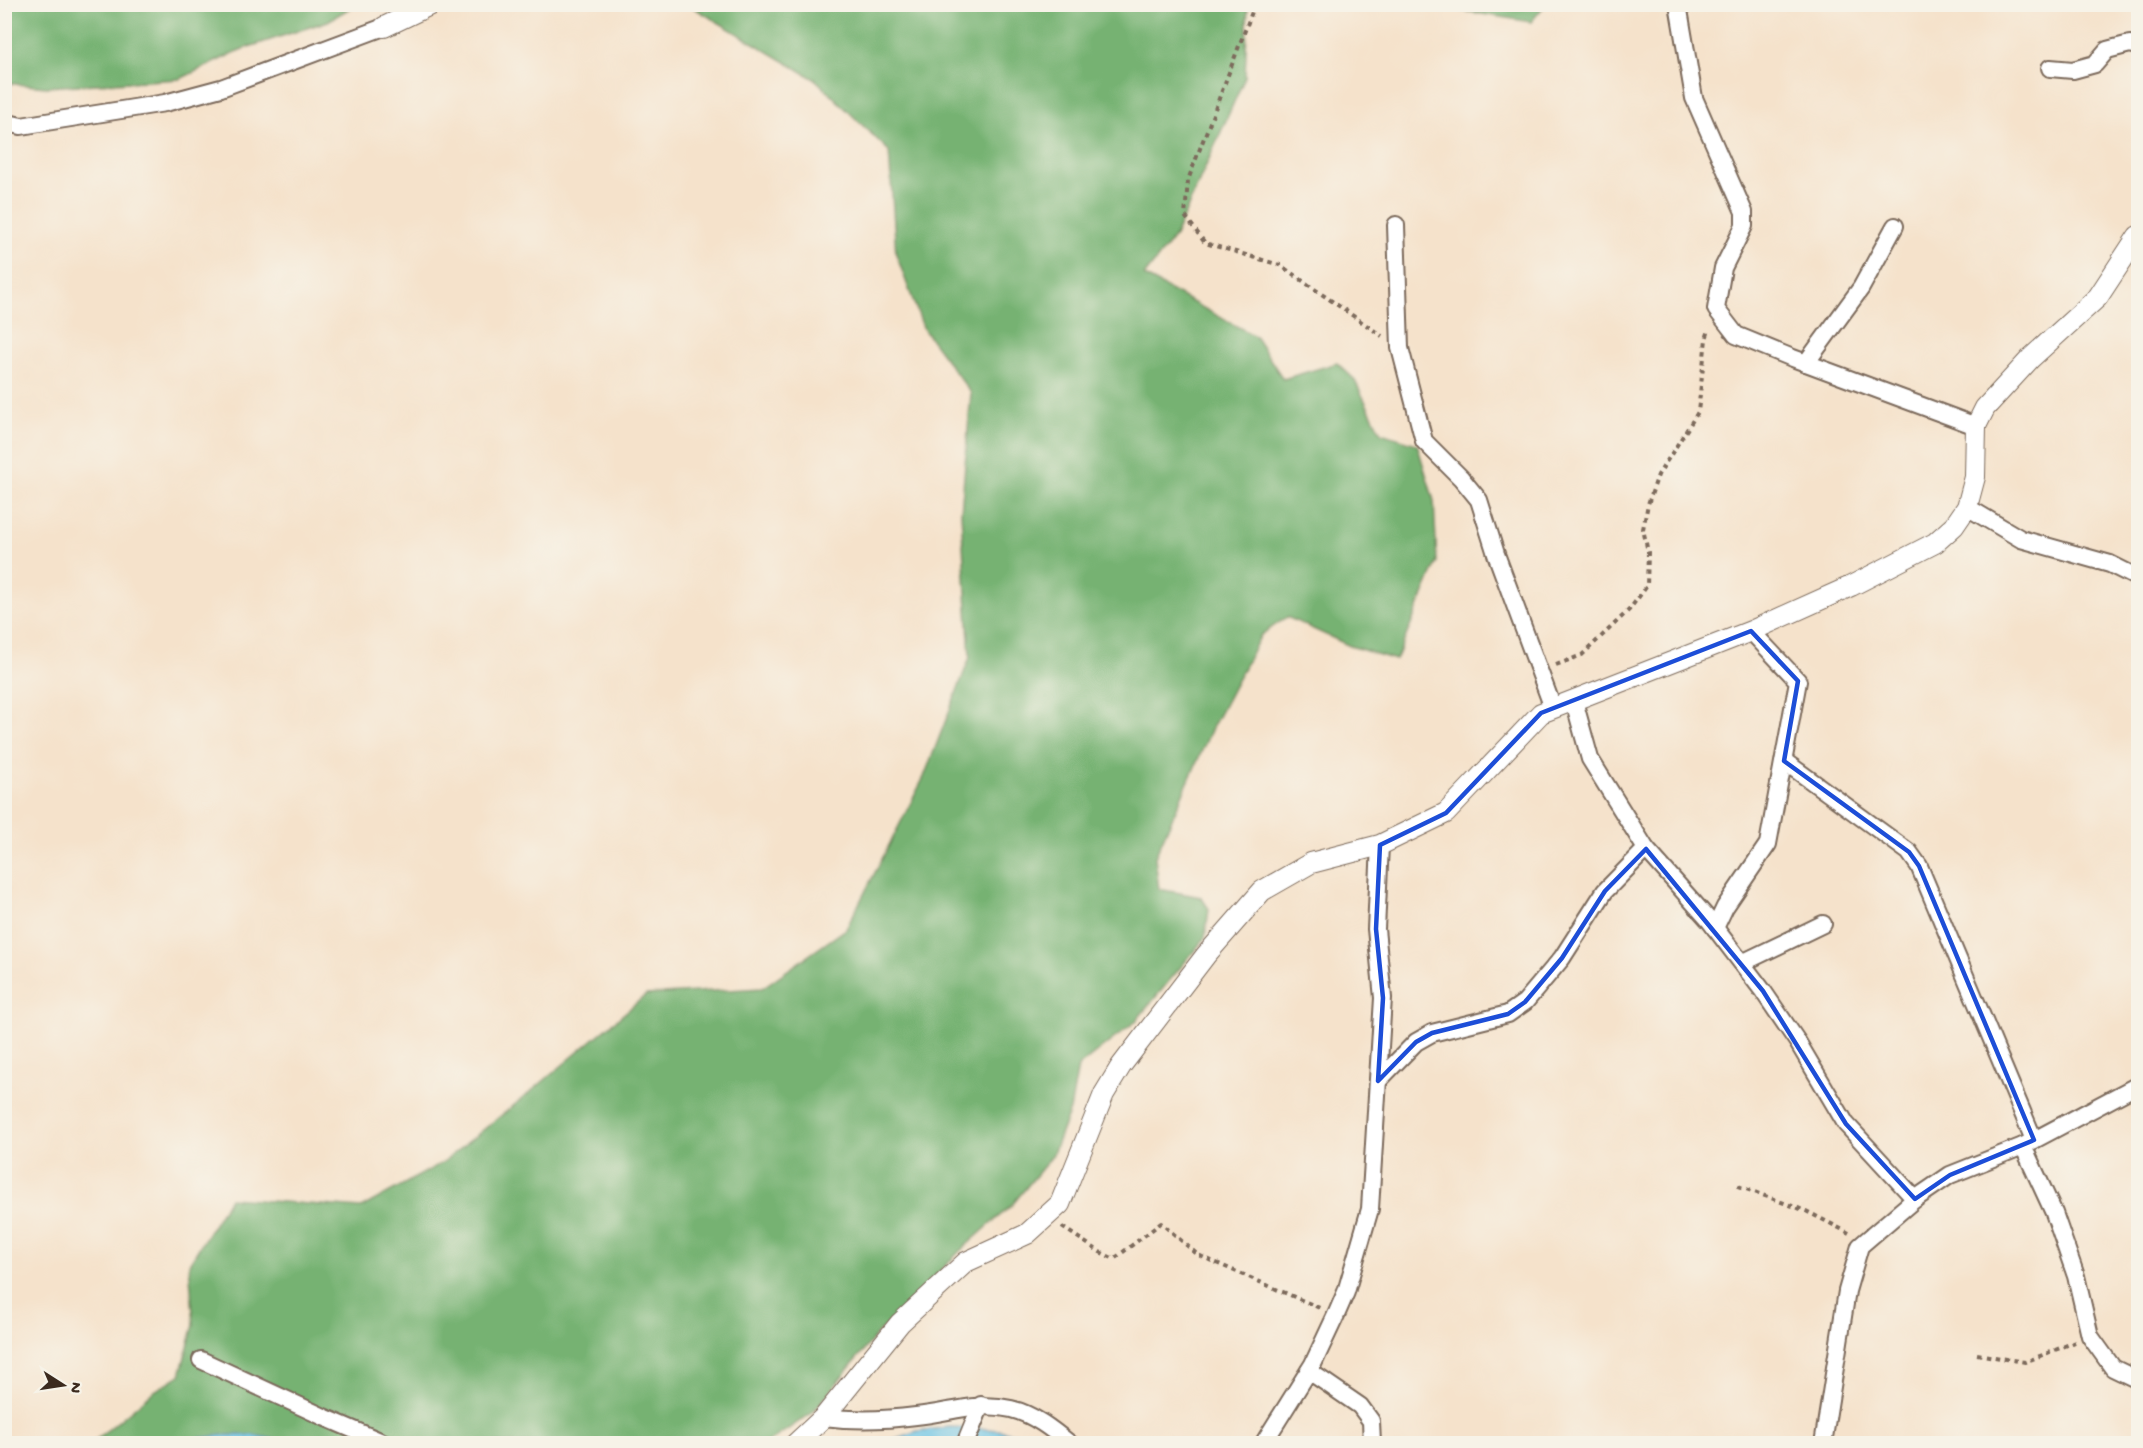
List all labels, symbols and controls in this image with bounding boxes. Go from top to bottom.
north arrow [33,1355,93,1415]
text: N [64,1380,85,1395]

